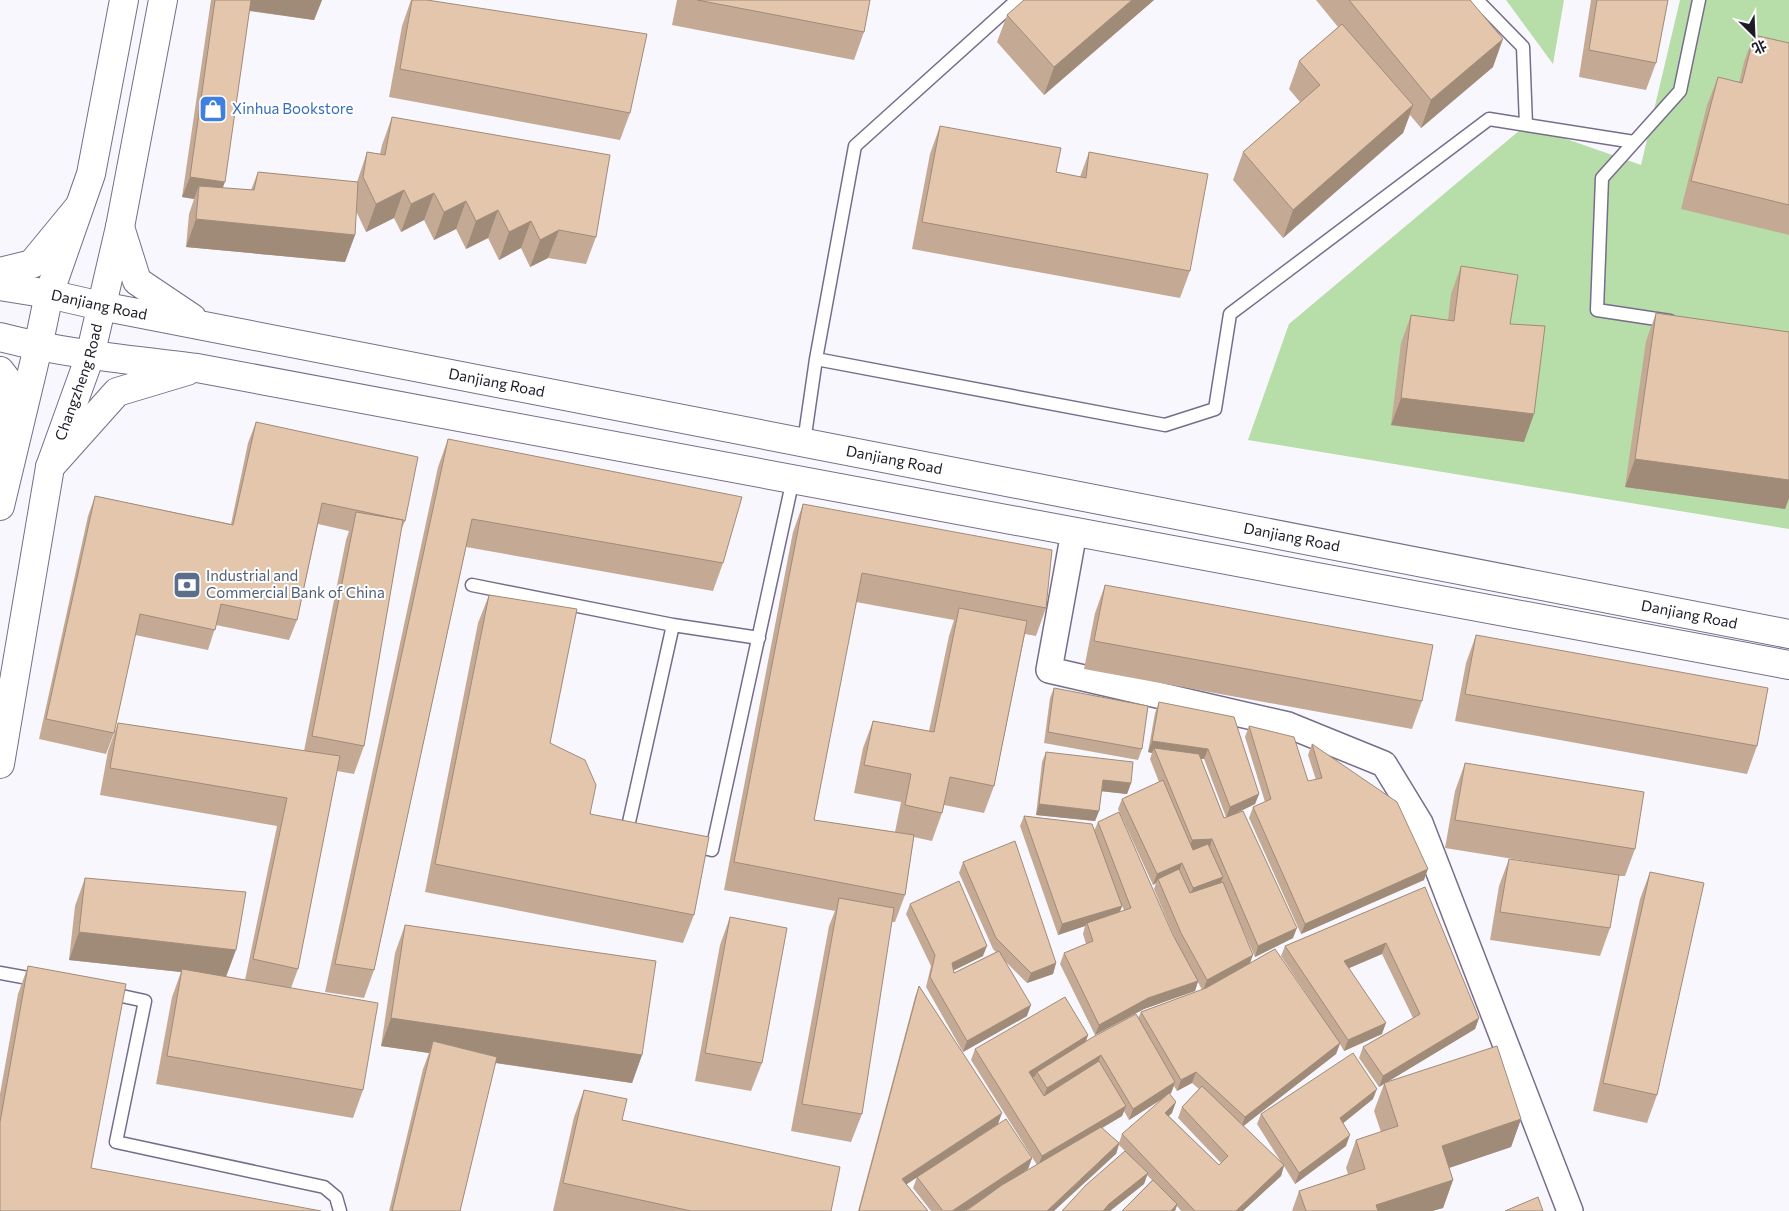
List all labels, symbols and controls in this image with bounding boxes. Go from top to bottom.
north arrow [1729,10,1779,60]
text: 北 [1750,37,1769,58]
shop icon: Xinhua Bookstore [198,94,228,124]
place label: Xinhua Bookstore [232,99,354,117]
street label: Danjiang Road [50,285,149,323]
street label: Changzheng Road [50,322,105,443]
street label: Danjiang Road [447,364,546,400]
street label: Danjiang Road [845,441,944,477]
street label: Danjiang Road [1242,518,1342,555]
place label: Industrial and Commercial Bank of China [206,566,385,601]
bank icon: Industrial and Commercial Bank of China [172,570,202,600]
street label: Danjiang Road [1640,595,1739,632]

